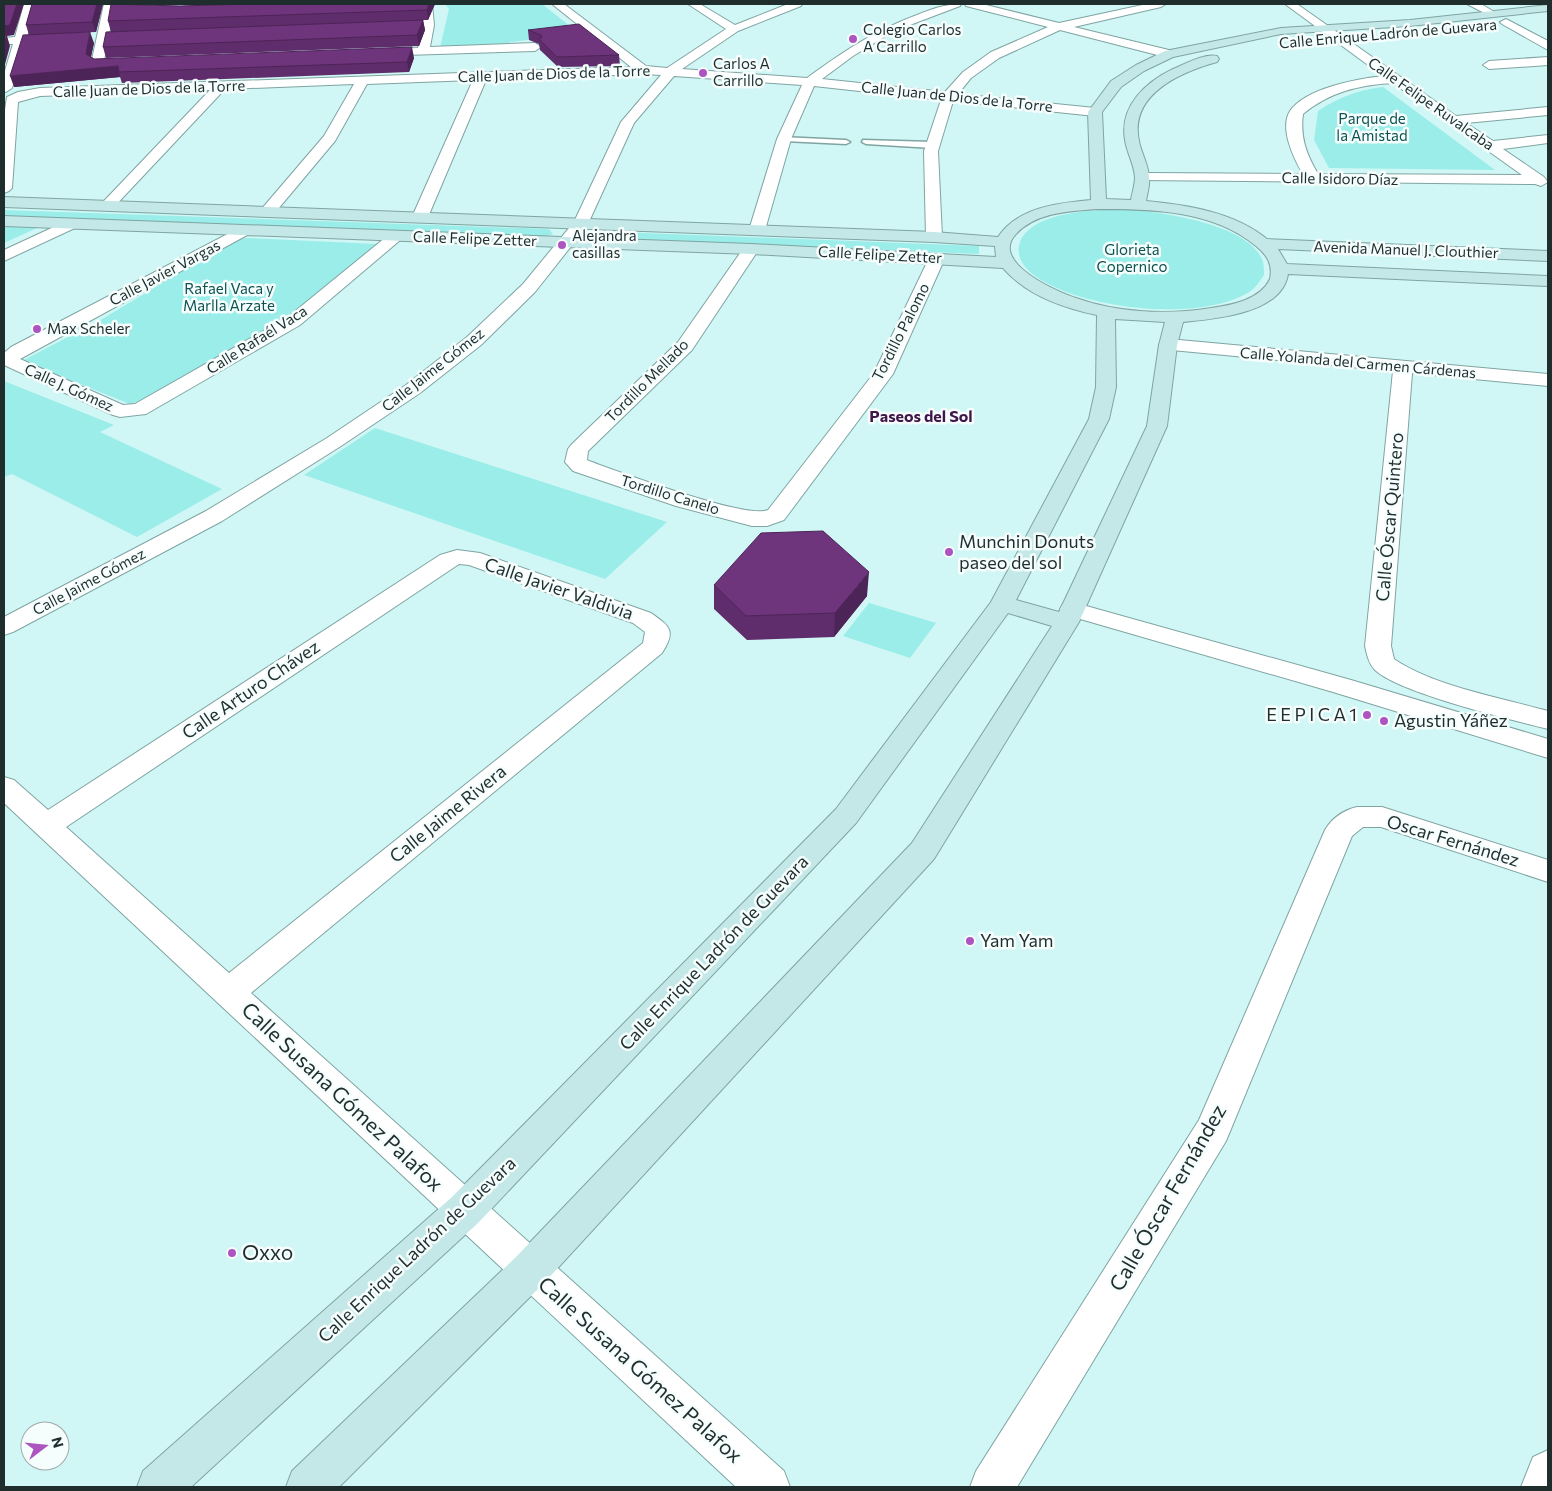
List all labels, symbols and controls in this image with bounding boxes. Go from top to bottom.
street label: Calle Enrique Ladrón de Guevara [1278,15,1498,51]
place label: Colegio Carlos A Carrillo [863,20,962,55]
marker: Colegio Carlos A Carrillo [847,33,859,45]
street label: Calle Felipe Ruvalcaba [1365,53,1498,153]
place label: Carlos A Carrillo [713,54,770,89]
street label: Calle Juan de Dios de la Torre [457,61,651,85]
marker: Carlos A Carrillo [697,67,709,79]
street label: Calle Juan de Dios de la Torre [52,76,246,100]
street label: Calle Juan de Dios de la Torre [860,77,1054,115]
park label: Parque de la Amistad [1336,109,1408,144]
street label: Calle Isidoro Díaz [1281,168,1399,188]
place label: Alejandra casillas [572,226,637,261]
street label: Calle Felipe Zetter [413,227,537,249]
street label: Calle Javier Vargas [106,235,223,309]
street label: Avenida Manuel J. Clouthier [1313,237,1499,261]
marker: Alejandra casillas [556,239,568,251]
park label: Glorieta Copernico [1097,240,1167,275]
street label: Calle Felipe Zetter [818,242,942,266]
park label: Rafael Vaca y Marlla Arzate [183,279,275,314]
street label: Tordillo Palomo [868,280,932,383]
street label: Calle Rafaél Vaca [203,301,310,377]
place label: Max Scheler [47,319,130,337]
marker: Max Scheler [31,323,43,335]
street label: Calle Jaime Gómez [378,324,487,415]
street label: Tordillo Mellado [601,335,692,426]
street label: Calle Yolanda del Carmen Cárdenas [1239,343,1477,381]
street label: Calle J. Gómez [22,359,117,415]
district label: Paseos del Sol [869,406,973,425]
street label: Calle Óscar Quintero [1371,431,1407,602]
street label: Tordillo Canelo [619,470,722,518]
place label: Munchin Donuts paseo del sol [959,530,1094,573]
street label: Calle Jaime Gómez [29,544,148,618]
marker: Munchin Donuts paseo del sol [943,546,955,558]
street label: Calle Javier Valdivia [482,552,637,624]
street label: Calle Arturo Chávez [178,635,323,743]
place label: E E P I C A 1 [1266,703,1357,725]
marker: E E P I C A 1 [1361,709,1373,721]
place label: Agustin Yáñez [1394,709,1508,731]
marker: Agustin Yáñez [1378,715,1390,727]
street label: Calle Jaime Rivera [385,760,510,867]
street label: Oscar Fernández [1384,809,1522,871]
street label: Calle Enrique Ladrón de Guevara [614,850,812,1054]
place label: Yam Yam [980,929,1054,951]
marker: Yam Yam [964,935,976,947]
street label: Calle Susana Gómez Palafox [237,996,449,1196]
street label: Calle Óscar Fernández [1103,1100,1230,1295]
street label: Calle Enrique Ladrón de Guevara [313,1152,520,1347]
place label: Oxxo [242,1239,293,1264]
marker: Oxxo [226,1247,238,1259]
street label: Calle Susana Gómez Palafox [534,1271,748,1467]
north arrow [20,1421,70,1471]
text: N [48,1435,68,1450]

